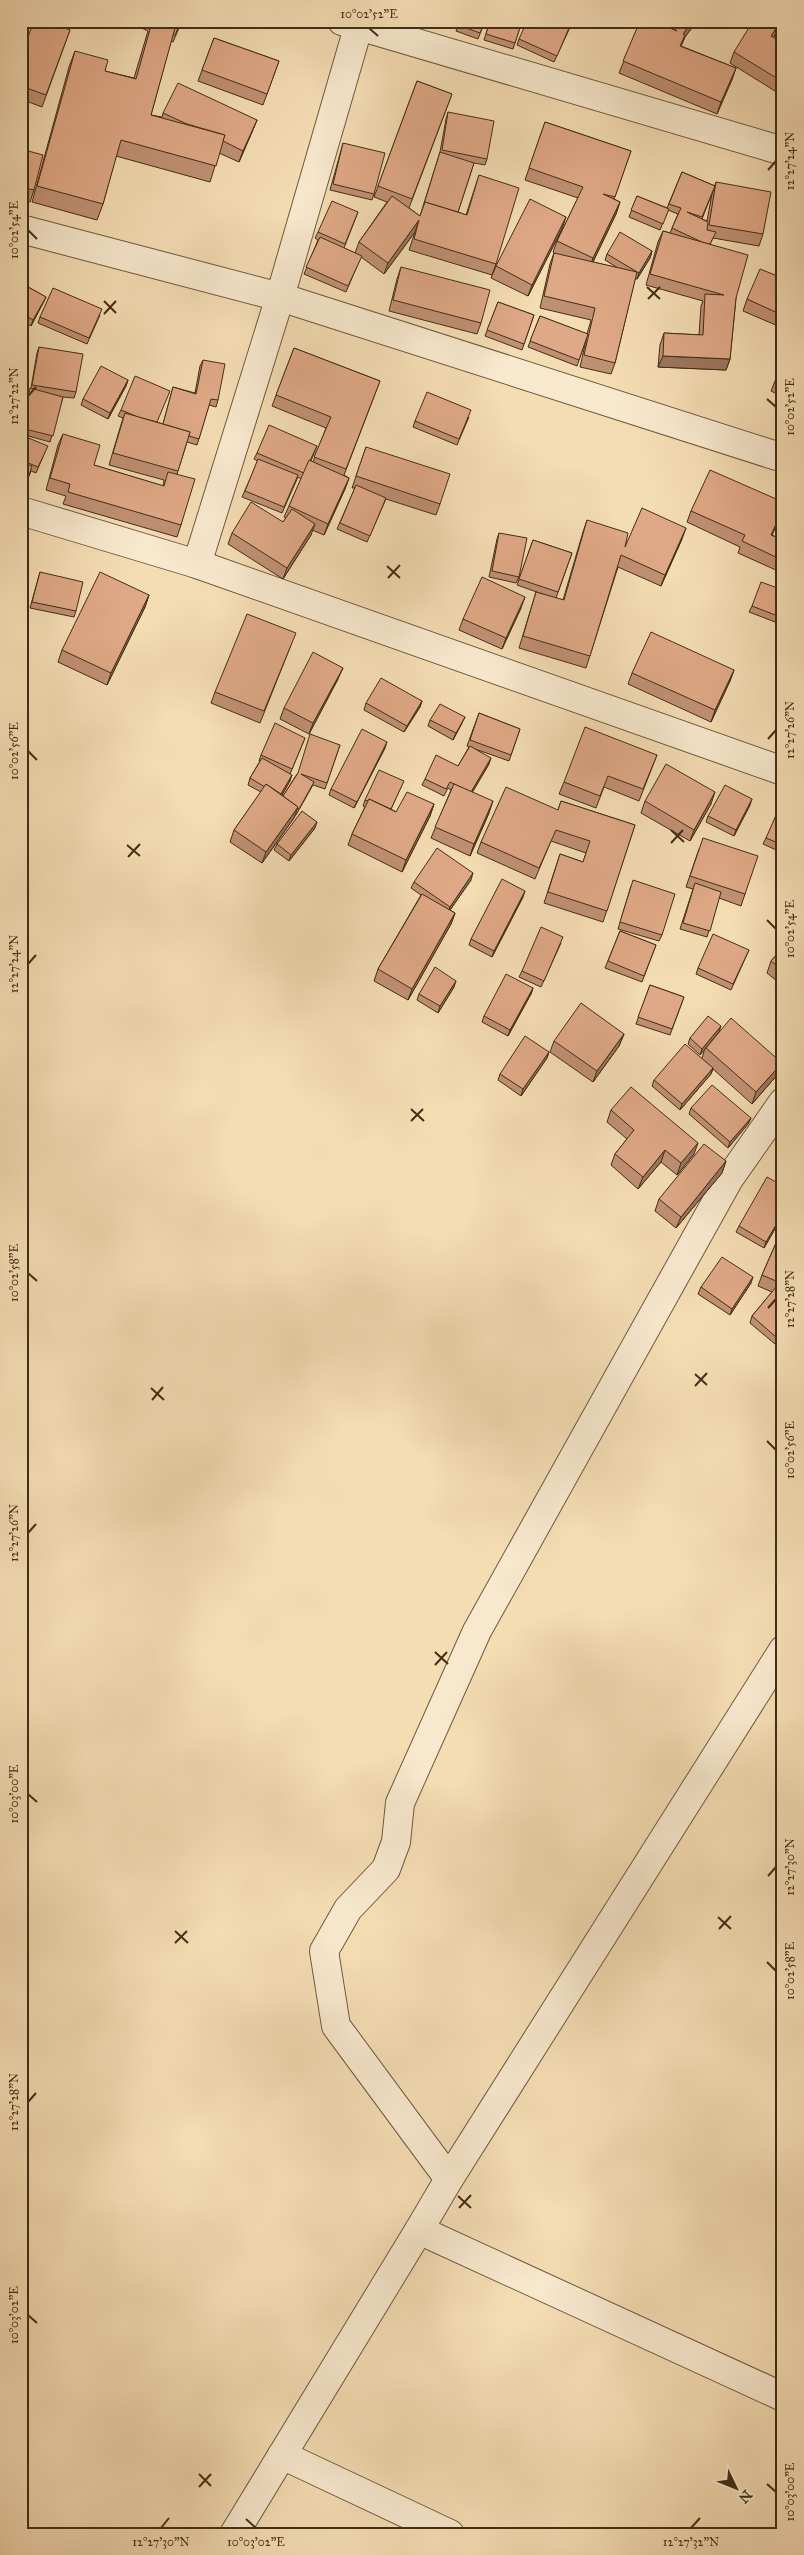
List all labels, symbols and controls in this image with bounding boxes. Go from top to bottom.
text: 10°02'52"E [340,7,398,21]
text: 12°27'24"N [783,132,797,190]
text: 10°02'54"E [7,201,21,259]
text: 12°27'22"N [7,367,21,425]
text: 10°02'52"E [783,378,797,436]
text: 12°27'26"N [783,701,797,759]
text: 10°02'56"E [7,722,21,780]
text: 10°02'54"E [783,900,797,958]
text: 12°27'24"N [7,935,21,993]
text: 10°02'58"E [7,1244,21,1302]
text: 12°27'28"N [783,1270,797,1328]
text: 10°02'56"E [783,1421,797,1479]
text: 12°27'26"N [7,1504,21,1562]
text: 10°03'00"E [7,1764,21,1823]
text: 12°27'30"N [783,1838,797,1896]
text: 10°02'58"E [783,1942,797,2000]
text: 12°27'28"N [7,2073,21,2131]
text: 10°03'02"E [7,2286,21,2344]
north arrow [712,2462,762,2512]
text: 10°03'00"E [783,2462,797,2521]
text: N [735,2486,755,2507]
text: 12°27'30"N [132,2535,190,2549]
text: 10°03'02"E [227,2535,285,2549]
text: 12°27'32"N [663,2535,719,2549]

